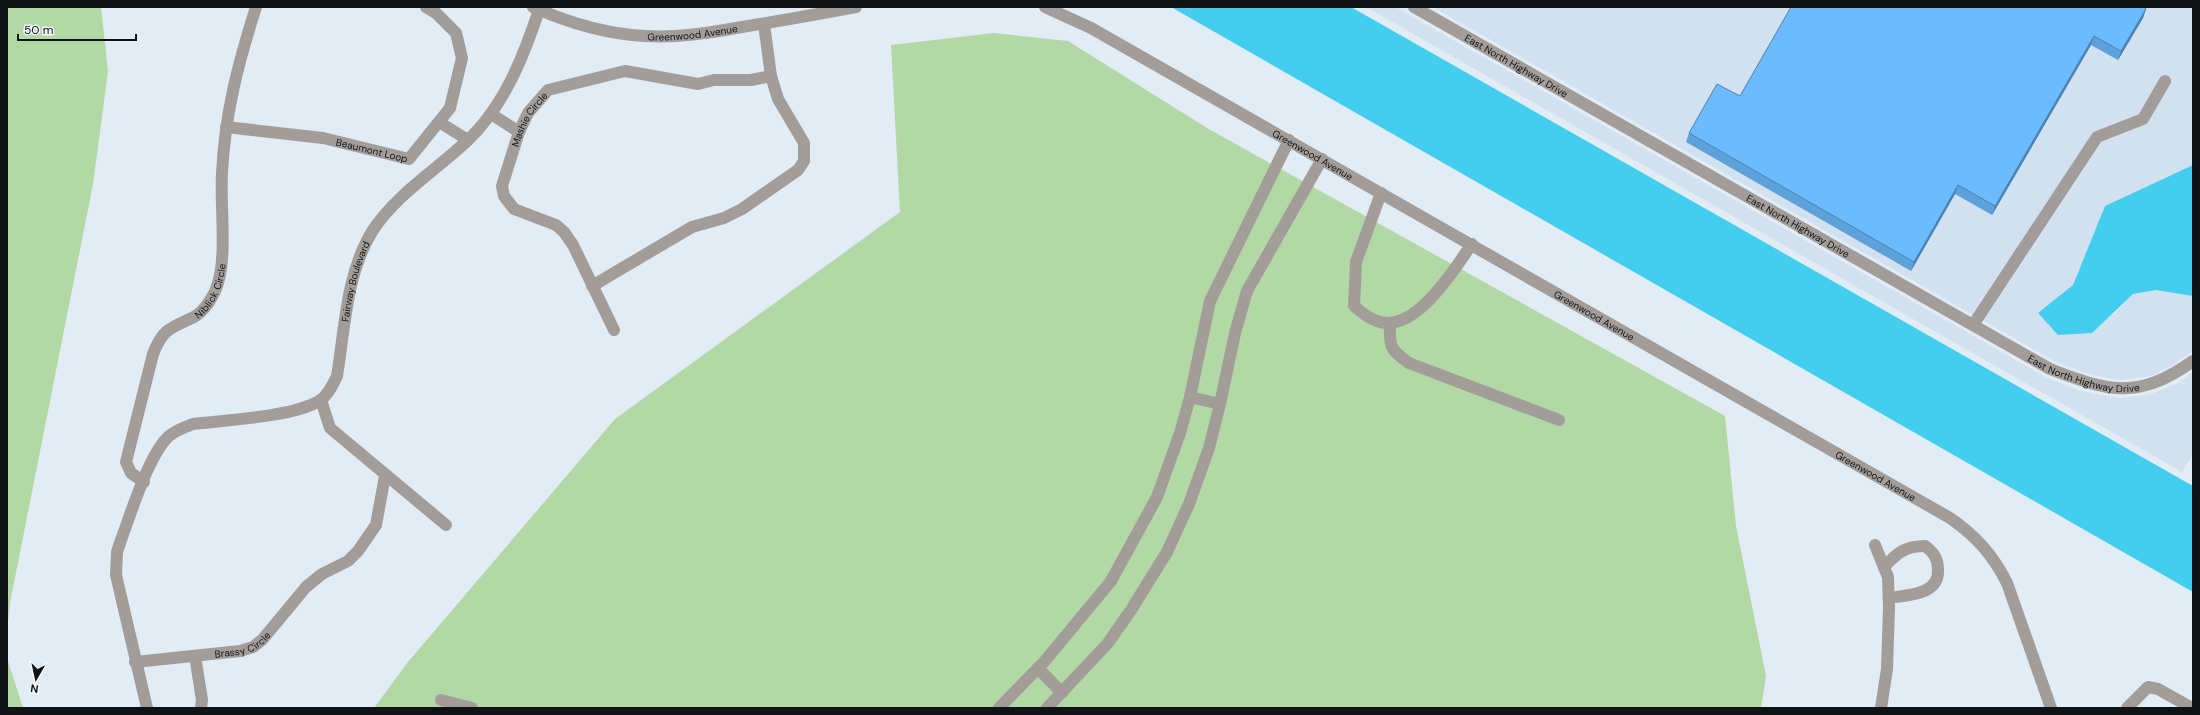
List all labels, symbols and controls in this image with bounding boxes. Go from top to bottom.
scale bar [18,16,136,42]
text: 50 m [24,22,53,38]
street label: Greenwood Avenue [647,22,739,43]
street label: East North Highway Drive [1462,31,1570,100]
street label: Mashie Circle [509,89,551,148]
street label: Greenwood Avenue [1270,127,1355,183]
street label: Beaumont Loop [335,135,409,165]
street label: East North Highway Drive [1744,192,1852,261]
street label: Fairway Boulevard [339,239,373,323]
street label: Niblick Circle [192,263,229,322]
street label: Greenwood Avenue [1552,287,1637,344]
street label: East North Highway Drive [2026,352,2141,395]
street label: Greenwood Avenue [1833,448,1918,504]
street label: Brassy Circle [214,629,274,661]
north arrow [16,659,56,699]
text: N [29,681,39,696]

